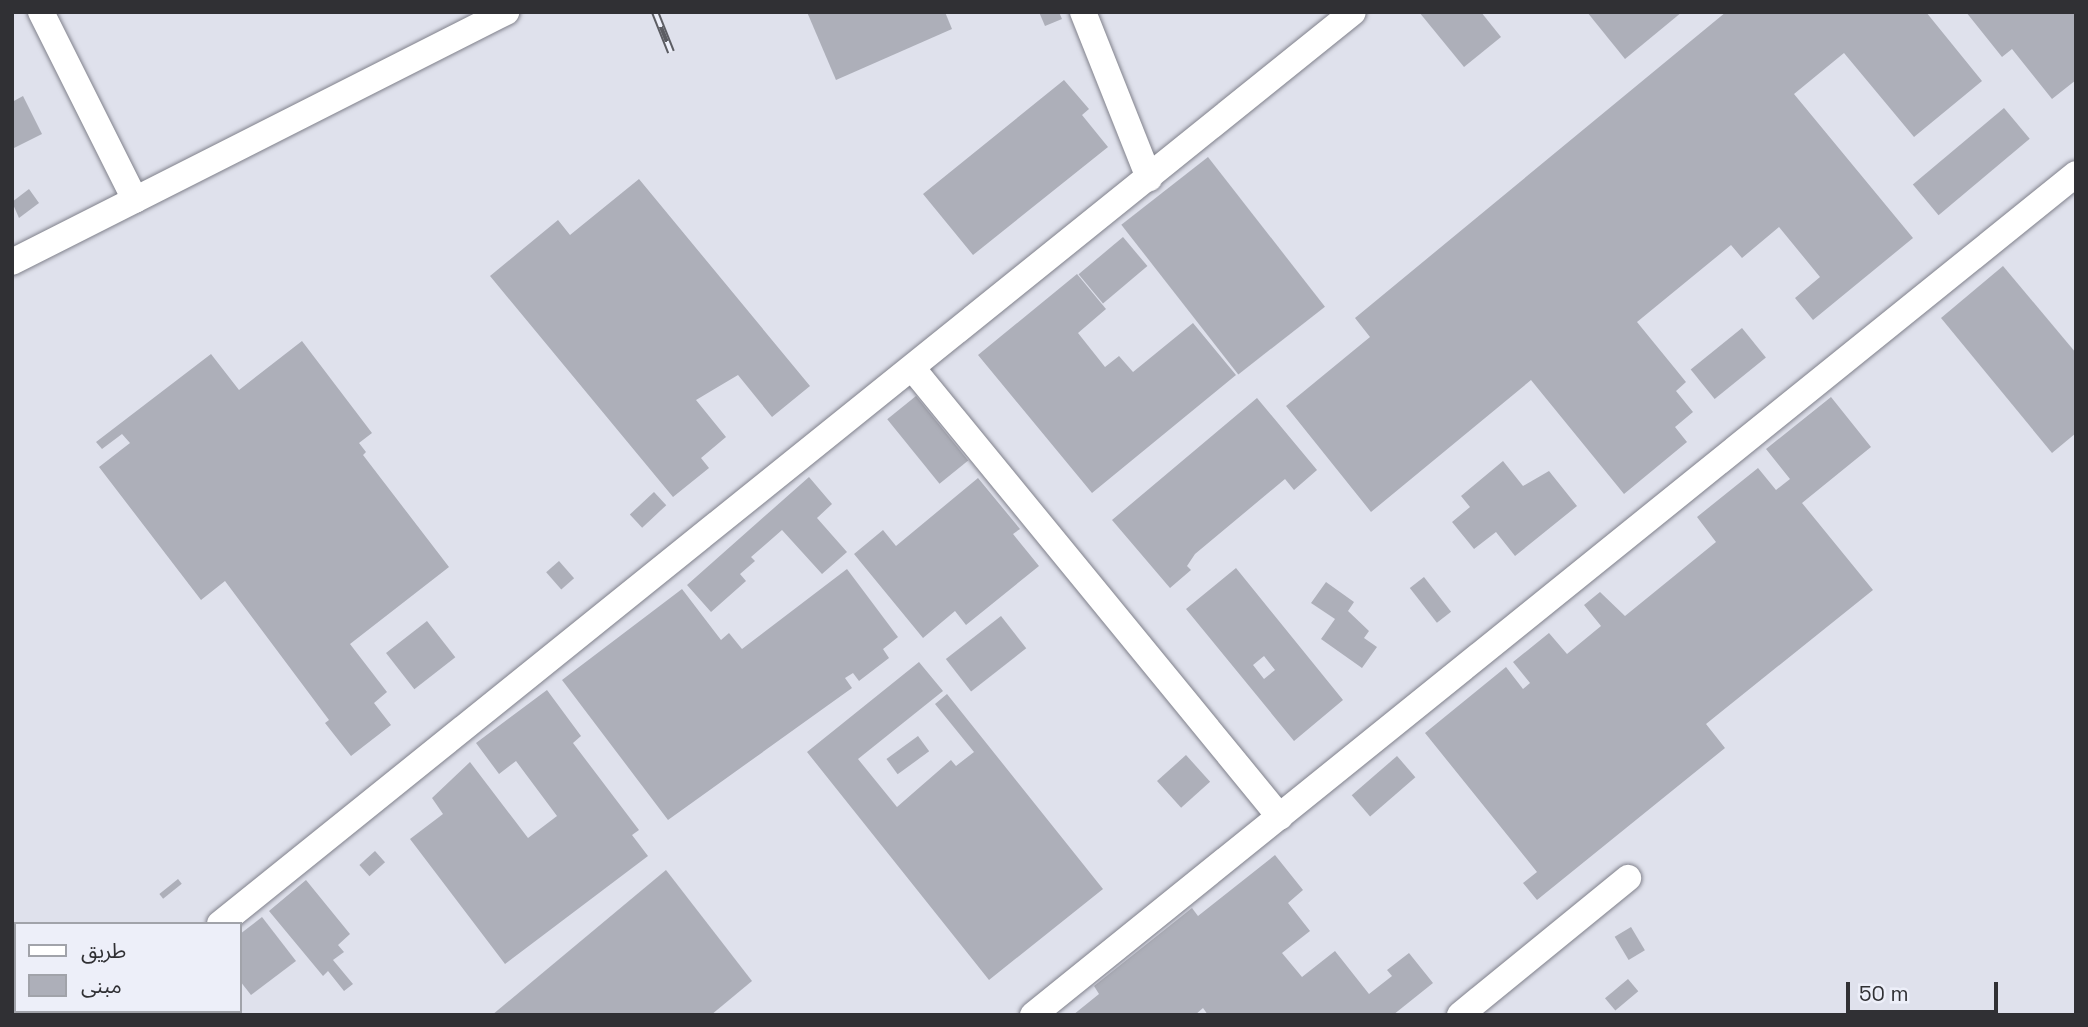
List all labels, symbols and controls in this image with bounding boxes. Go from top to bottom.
legend [14,922,242,1013]
text: طريق [81,937,126,964]
scale bar [1850,968,2002,1012]
text: مبنى [81,972,122,999]
text: 50 m [1859,980,1909,1007]

